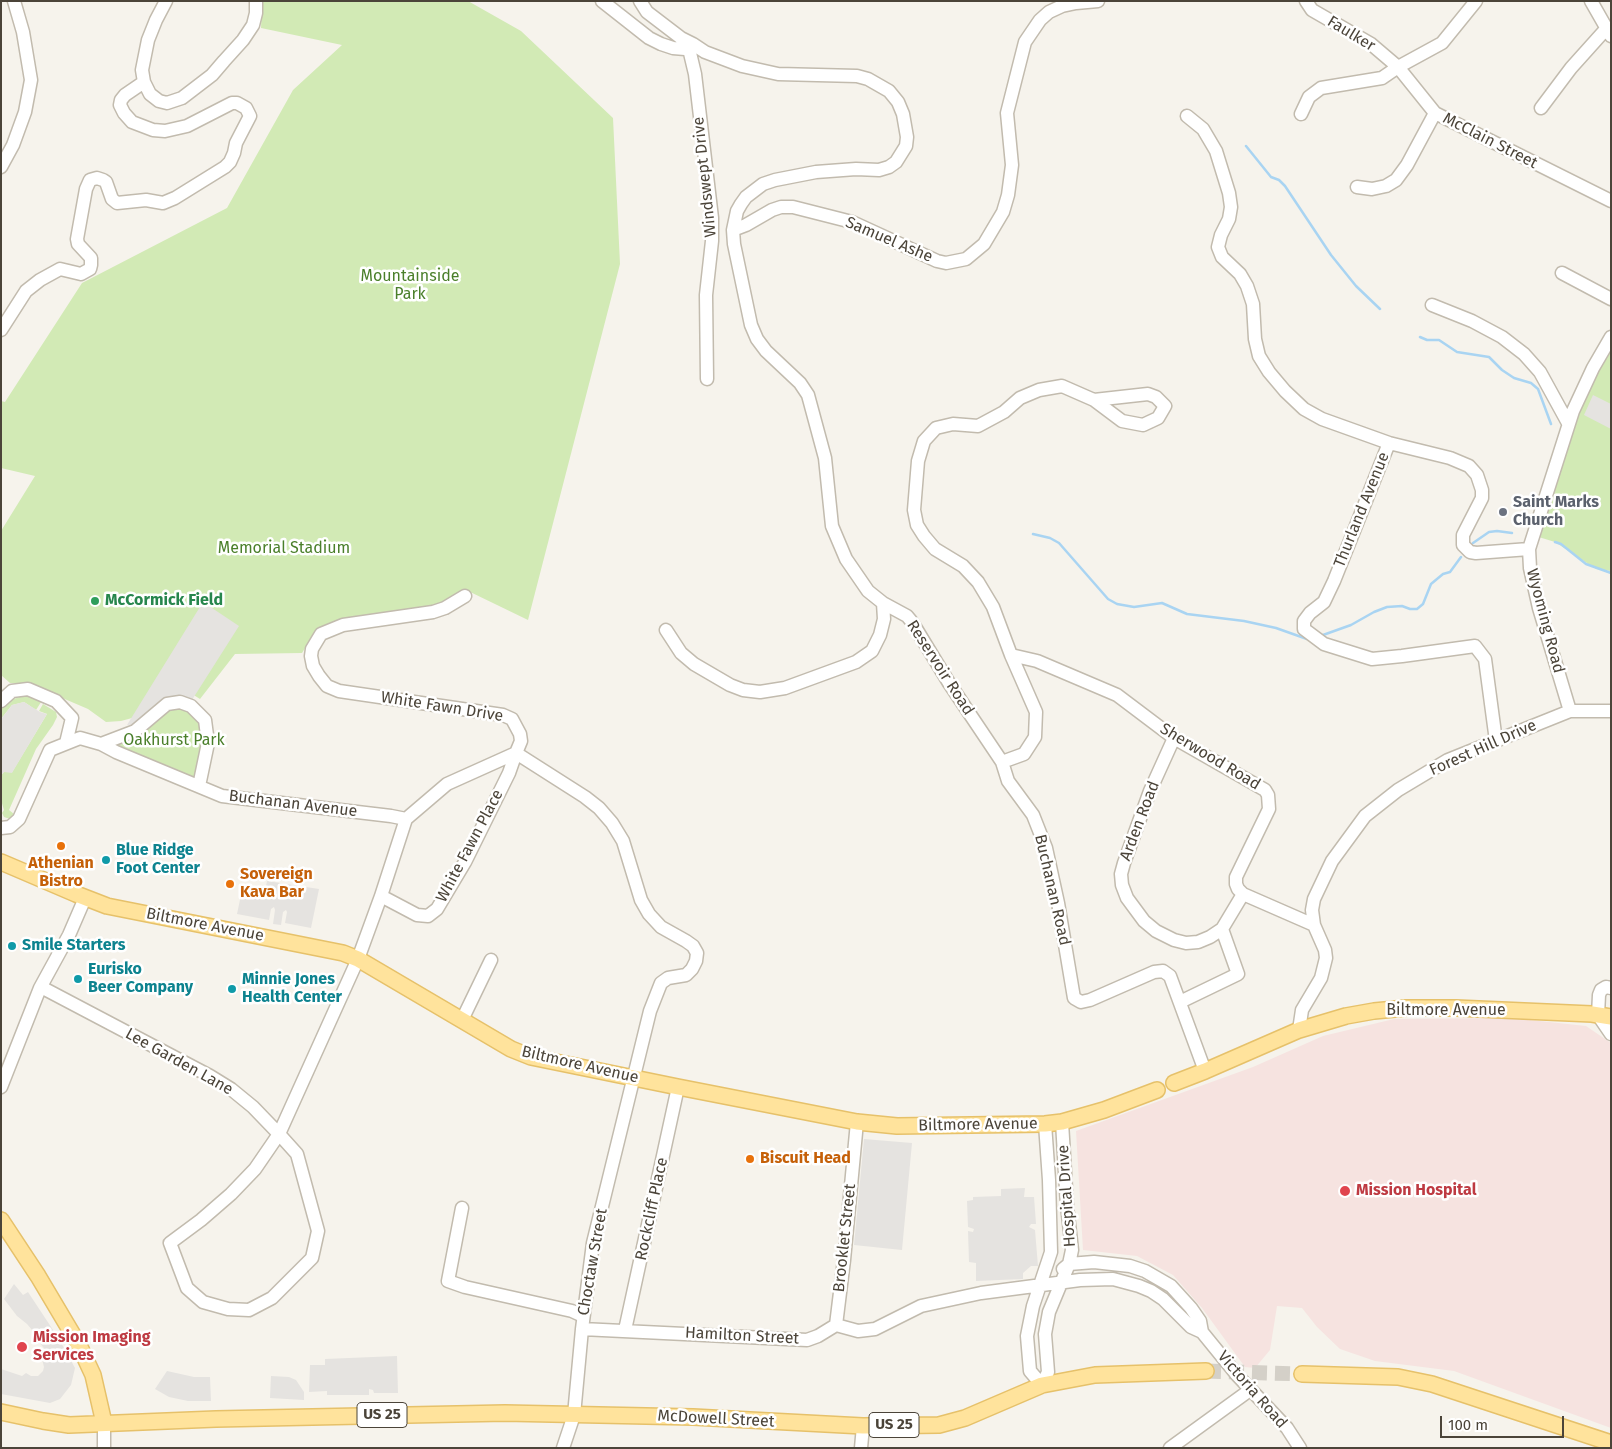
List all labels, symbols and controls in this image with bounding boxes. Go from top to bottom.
street label: Faulker [1324,12,1378,56]
street label: McClain Street [1439,109,1541,173]
street label: Windswept Drive [689,116,721,238]
street label: Samuel Ashe [843,213,935,267]
park label: Mountainside Park [360,267,460,305]
street label: Thurland Avenue [1330,450,1394,570]
place label: Saint Marks Church [1513,493,1599,531]
marker: Saint Marks Church [1497,506,1509,518]
park label: Memorial Stadium [218,539,350,559]
street label: Wyoming Road [1522,567,1568,675]
place label: McCormick Field [105,591,223,611]
marker: McCormick Field [89,595,101,607]
street label: Reservoir Road [902,617,978,719]
street label: White Fawn Drive [379,688,505,726]
street label: Forest Hill Drive [1427,716,1539,780]
street label: Sherwood Road [1156,719,1264,795]
park label: Oakhurst Park [123,731,225,751]
street label: Arden Road [1116,779,1164,863]
street label: White Fawn Place [432,786,508,906]
street label: Buchanan Avenue [228,787,358,821]
street label: Buchanan Road [1030,833,1074,947]
marker: Athenian Bistro [55,840,67,852]
place label: Blue Ridge Foot Center [116,841,200,879]
place label: Athenian Bistro [28,854,94,892]
marker: Blue Ridge Foot Center [100,854,112,866]
place label: Sovereign Kava Bar [240,865,313,903]
marker: Sovereign Kava Bar [224,878,236,890]
street label: Biltmore Avenue [145,904,265,946]
place label: Smile Starters [22,936,125,956]
marker: Smile Starters [6,940,18,952]
place label: Eurisko Beer Company [88,960,193,998]
place label: Minnie Jones Health Center [242,970,342,1008]
marker: Eurisko Beer Company [72,973,84,985]
marker: Minnie Jones Health Center [226,983,238,995]
street label: Biltmore Avenue [1386,1001,1506,1021]
street label: Lee Garden Lane [122,1024,236,1100]
street label: Biltmore Avenue [520,1042,640,1088]
street label: Biltmore Avenue [918,1114,1038,1136]
street label: Hospital Drive [1054,1144,1080,1248]
place label: Biscuit Head [760,1149,851,1169]
marker: Biscuit Head [744,1153,756,1165]
street label: Rockcliff Place [632,1156,672,1262]
place label: Mission Hospital [1356,1181,1476,1201]
street label: Brooklet Street [830,1183,860,1293]
marker: Mission Hospital [1338,1184,1352,1198]
street label: Choctaw Street [574,1207,612,1317]
street label: Hamilton Street [684,1323,800,1349]
place label: Mission Imaging Services [33,1328,151,1366]
marker: Mission Imaging Services [15,1340,29,1354]
street label: Victoria Road [1213,1347,1291,1433]
road number: US 25 [357,1402,407,1428]
street label: McDowell Street [657,1406,775,1432]
scale bar [1442,1406,1566,1438]
road number: US 25 [869,1412,919,1438]
text: 100 m [1448,1416,1488,1434]

